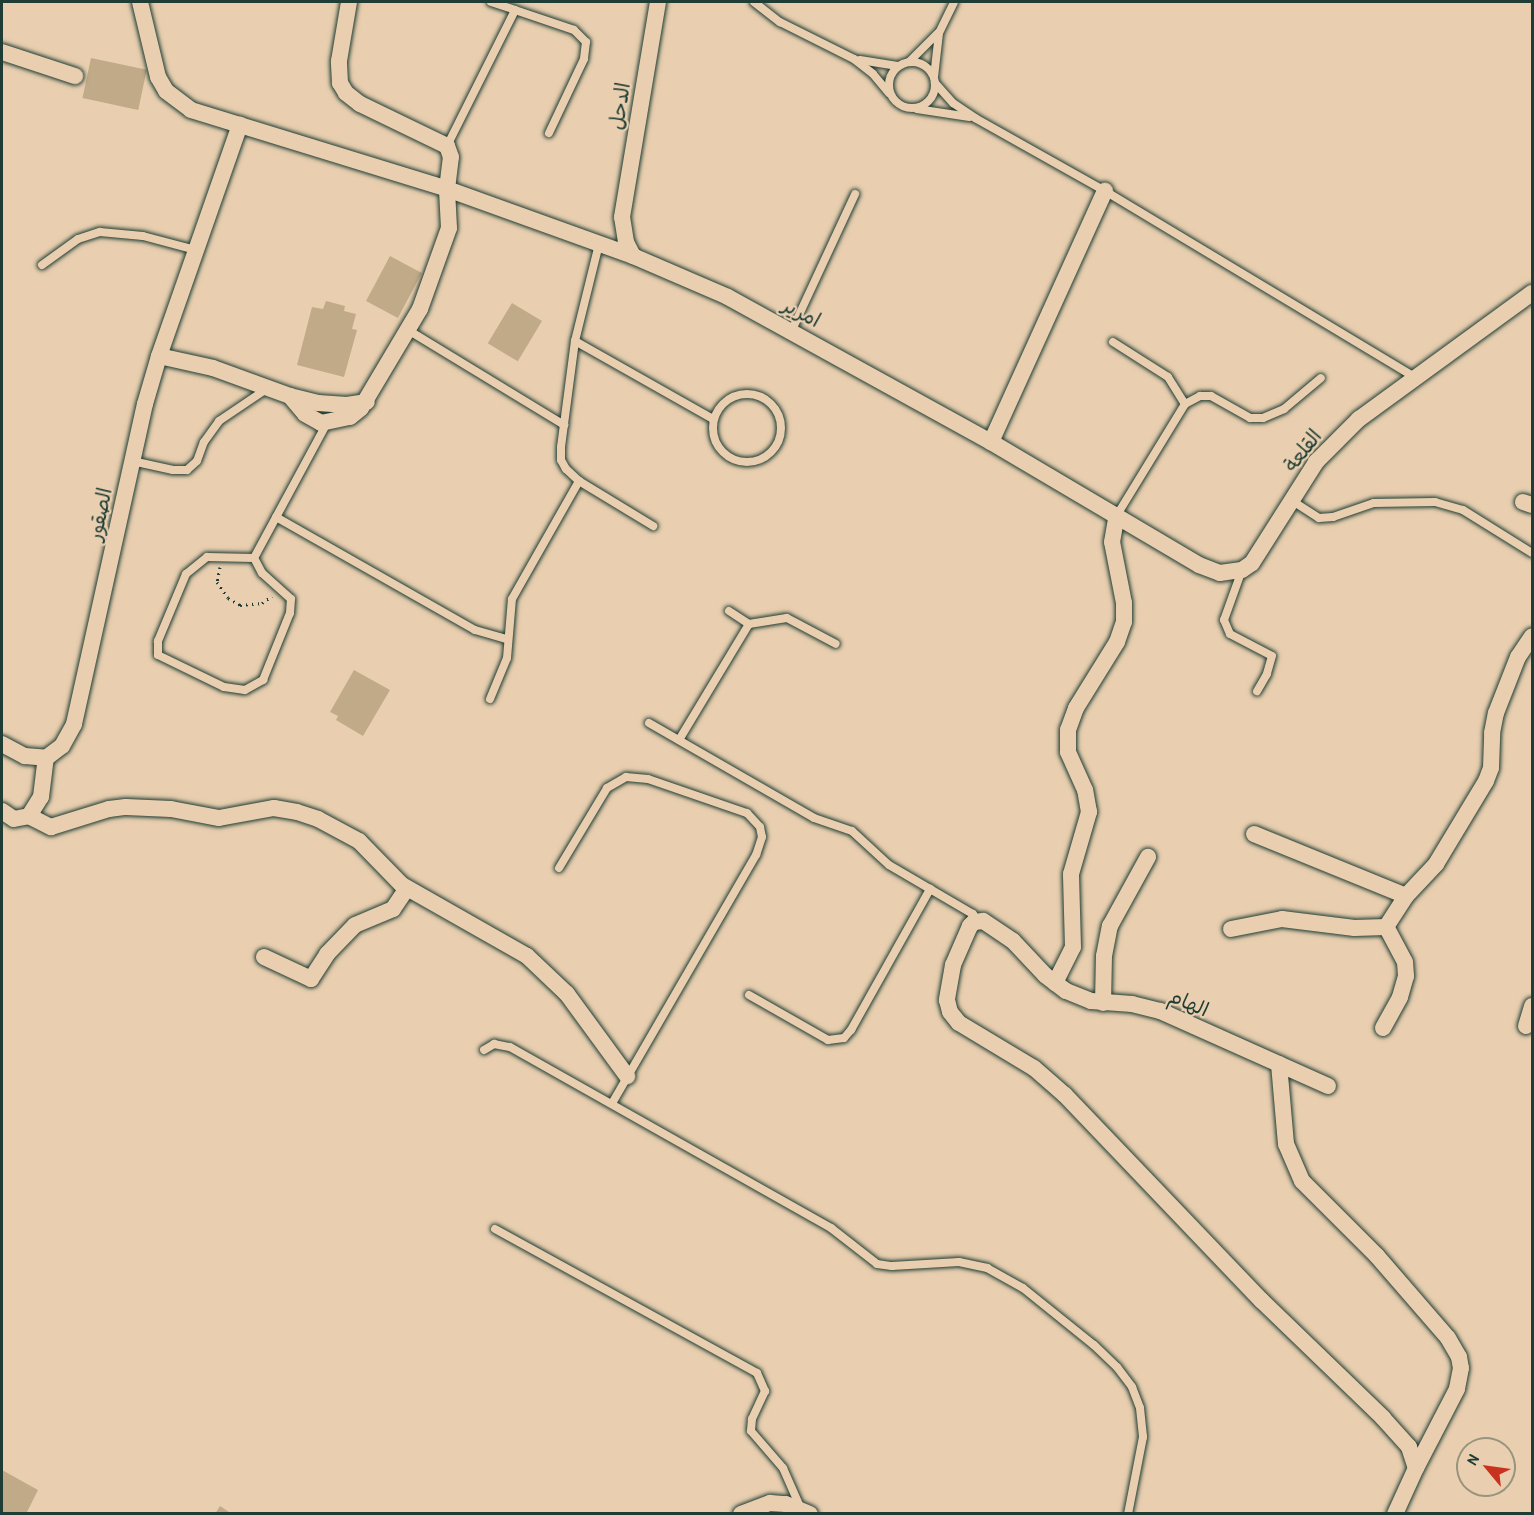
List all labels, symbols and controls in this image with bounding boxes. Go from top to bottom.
street label: الدحل [603,81,635,131]
street label: امرير [779,292,825,332]
street label: القلعة [1278,424,1326,476]
street label: الصقور [82,485,116,543]
street label: الهام [1165,983,1213,1021]
north arrow [1456,1437,1516,1497]
text: N [1460,1450,1484,1468]

